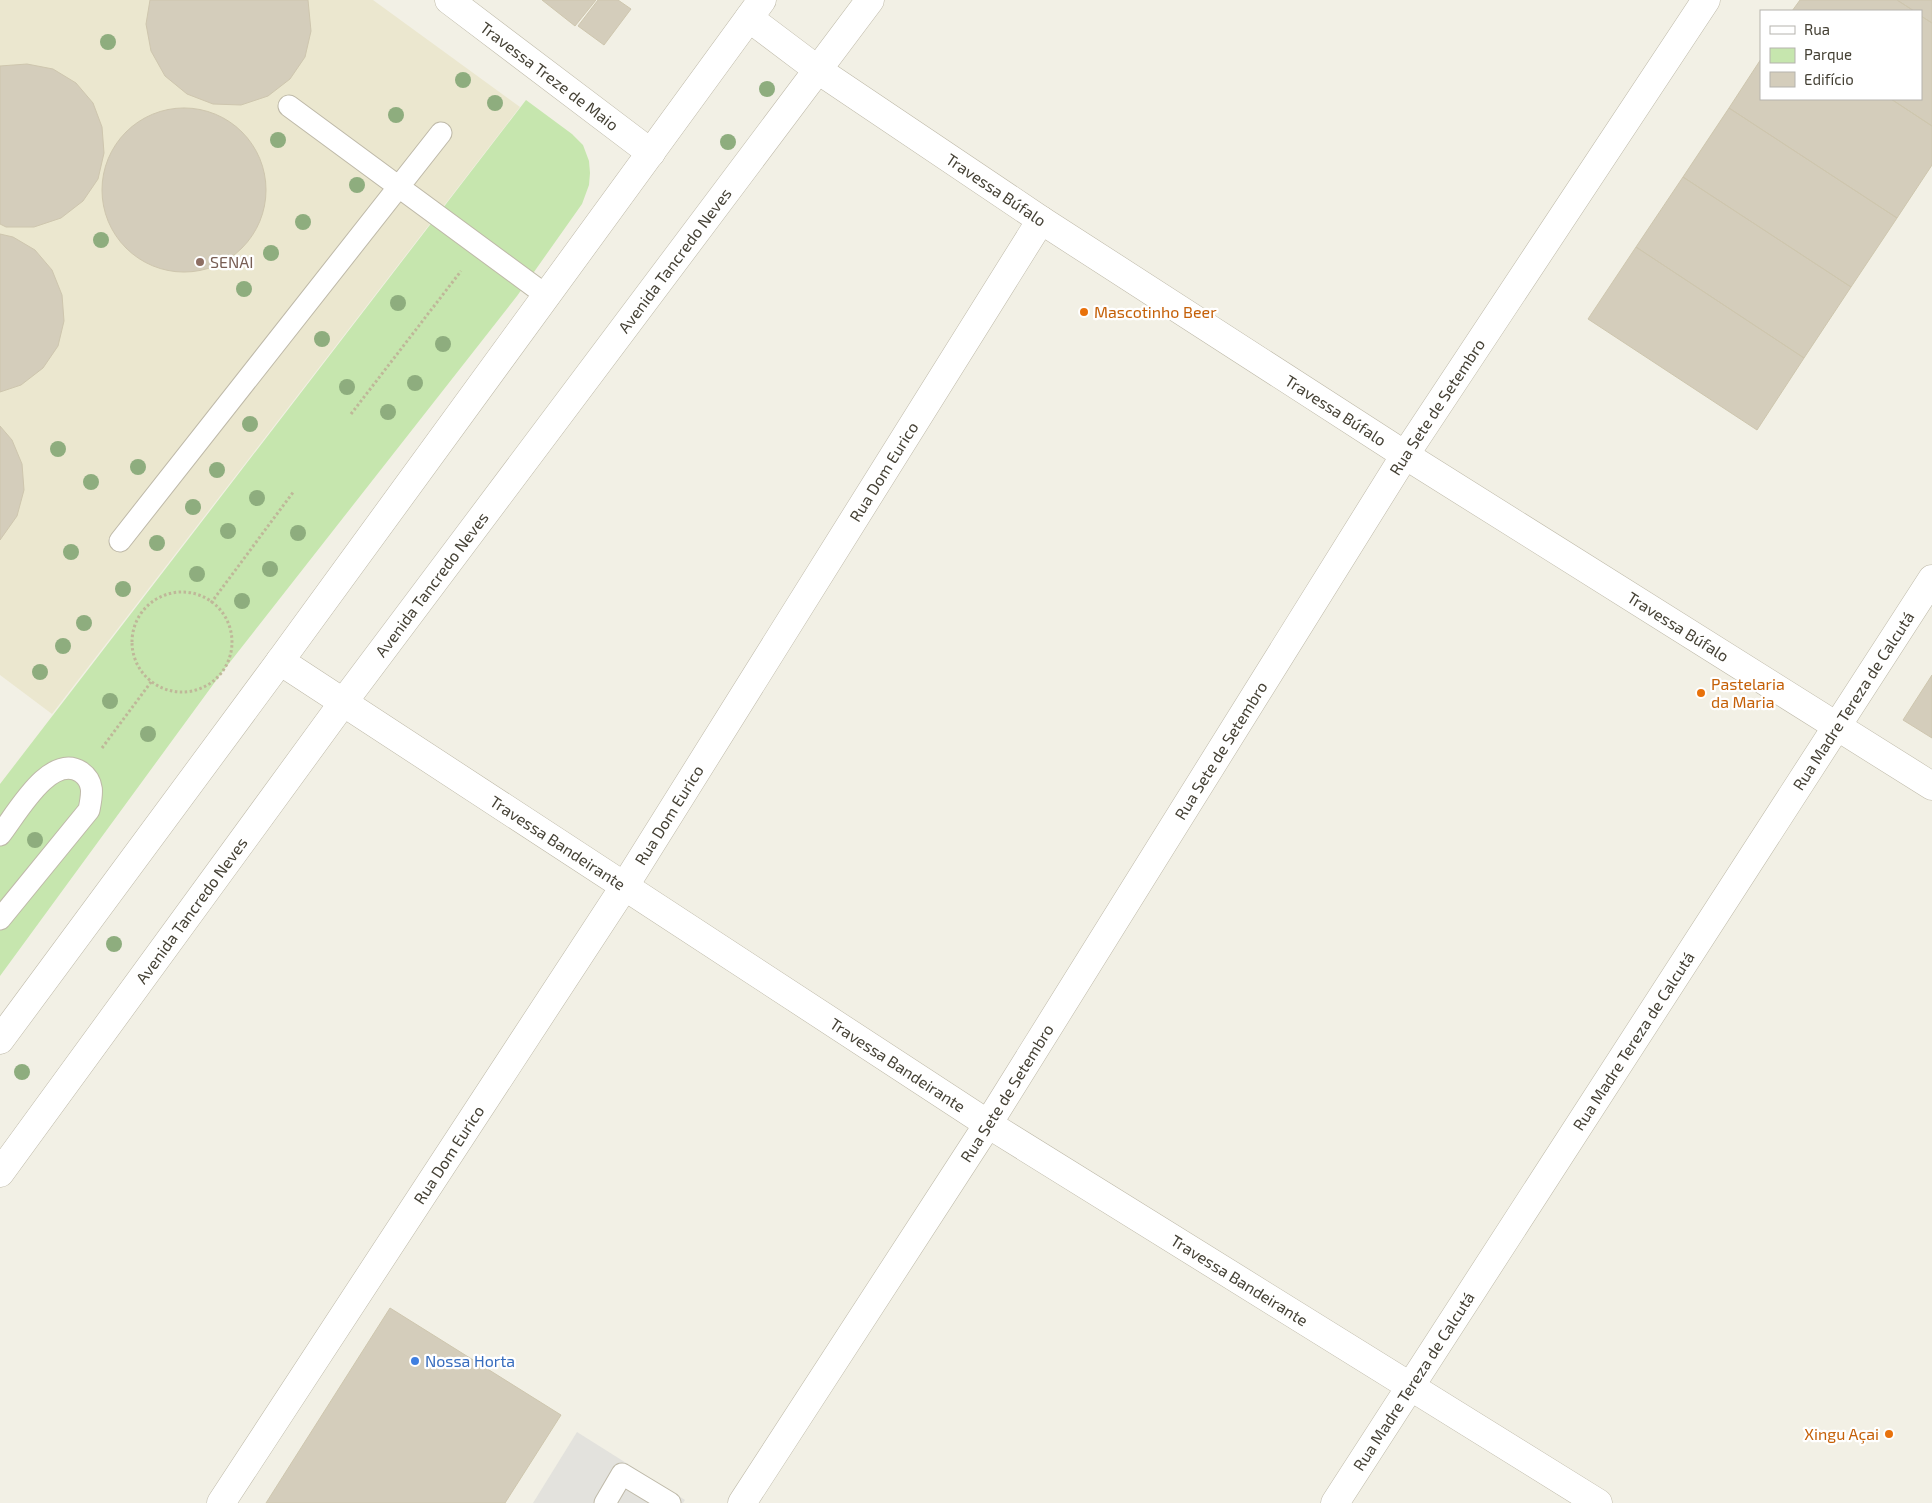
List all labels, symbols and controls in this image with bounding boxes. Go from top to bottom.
legend [1760,10,1922,100]
street label: Travessa Treze de Maio [477,17,623,134]
text: Rua [1804,20,1830,38]
text: Parque [1804,45,1852,63]
text: Edifício [1804,70,1854,88]
street label: Travessa Búfalo [943,149,1050,230]
street label: Avenida Tancredo Neves [614,184,735,336]
place label: SENAI [210,252,253,271]
marker: SENAI [194,256,206,268]
place label: Mascotinho Beer [1094,302,1217,321]
marker: Mascotinho Beer [1078,306,1090,318]
street label: Rua Sete de Setembro [1385,335,1488,478]
street label: Travessa Búfalo [1282,370,1390,449]
street label: Rua Dom Eurico [845,418,922,525]
street label: Avenida Tancredo Neves [371,508,492,660]
street label: Travessa Búfalo [1624,587,1733,665]
street label: Rua Madre Tereza de Calcutá [1788,608,1917,793]
place label: Pastelaria da Maria [1711,674,1785,711]
street label: Rua Sete de Setembro [1170,678,1271,823]
marker: Pastelaria da Maria [1695,687,1707,699]
street label: Rua Dom Eurico [630,761,707,868]
street label: Travessa Bandeirante [487,791,629,893]
street label: Avenida Tancredo Neves [131,833,251,987]
street label: Rua Madre Tereza de Calcutá [1568,948,1698,1134]
street label: Travessa Bandeirante [827,1013,969,1116]
street label: Rua Sete de Setembro [956,1020,1057,1165]
street label: Rua Dom Eurico [409,1102,487,1208]
street label: Travessa Bandeirante [1168,1230,1312,1329]
street label: Rua Madre Tereza de Calcutá [1349,1288,1478,1474]
place label: Nossa Horta [425,1351,515,1370]
marker: Nossa Horta [409,1355,421,1367]
place label: Xingu Açai [1804,1424,1879,1444]
marker: Xingu Açai [1883,1428,1895,1440]

